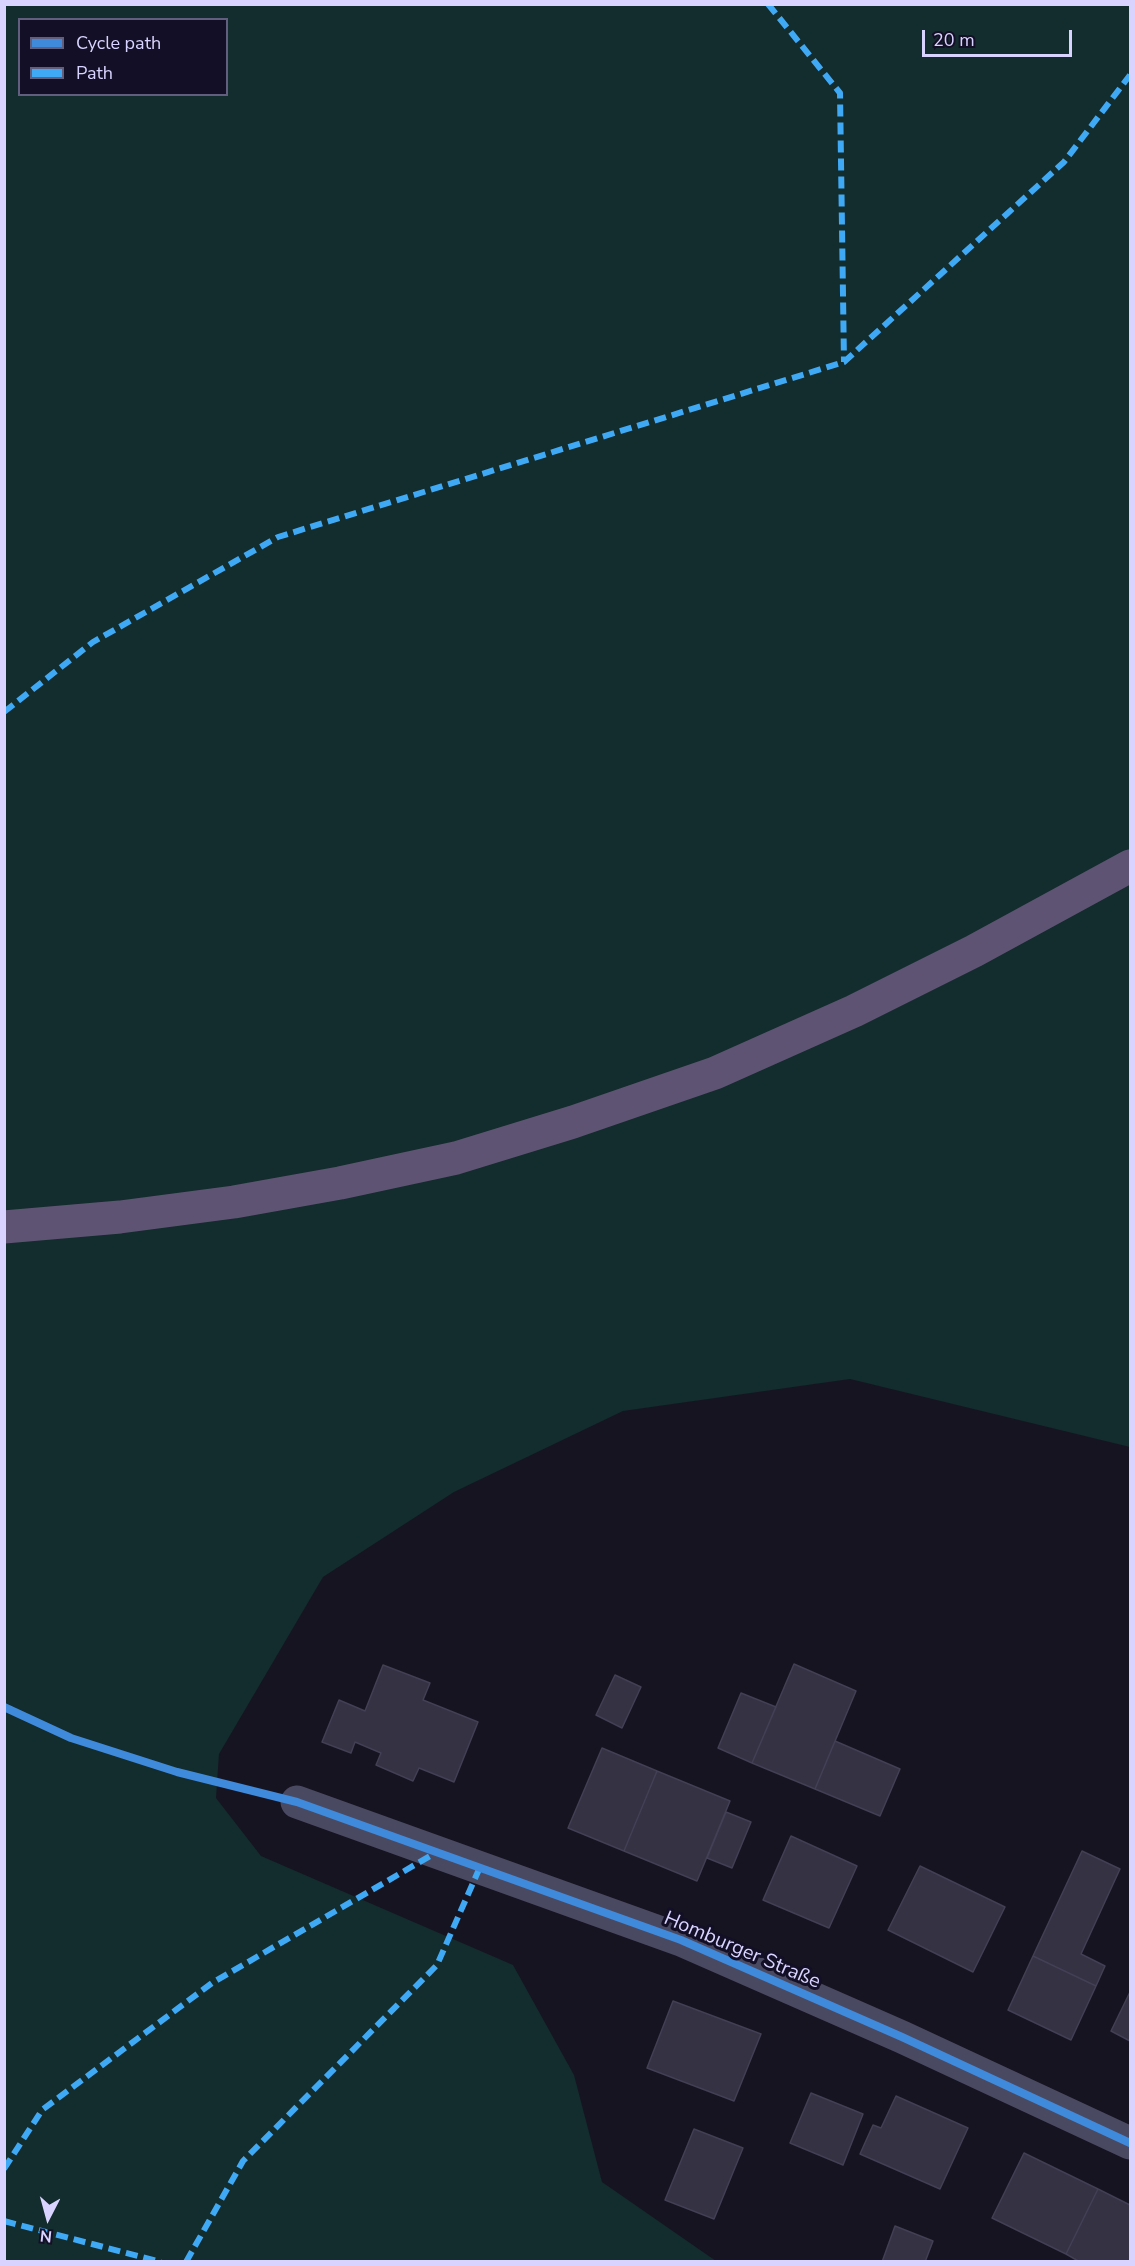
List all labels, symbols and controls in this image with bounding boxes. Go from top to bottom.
legend [18,18,228,96]
scale bar [925,18,1075,56]
text: 20 m [933,28,975,52]
text: Cycle path [76,31,161,55]
text: Path [76,61,113,85]
street label: Homburger Straße [660,1907,824,1995]
north arrow [18,2188,78,2248]
text: N [39,2224,53,2247]

